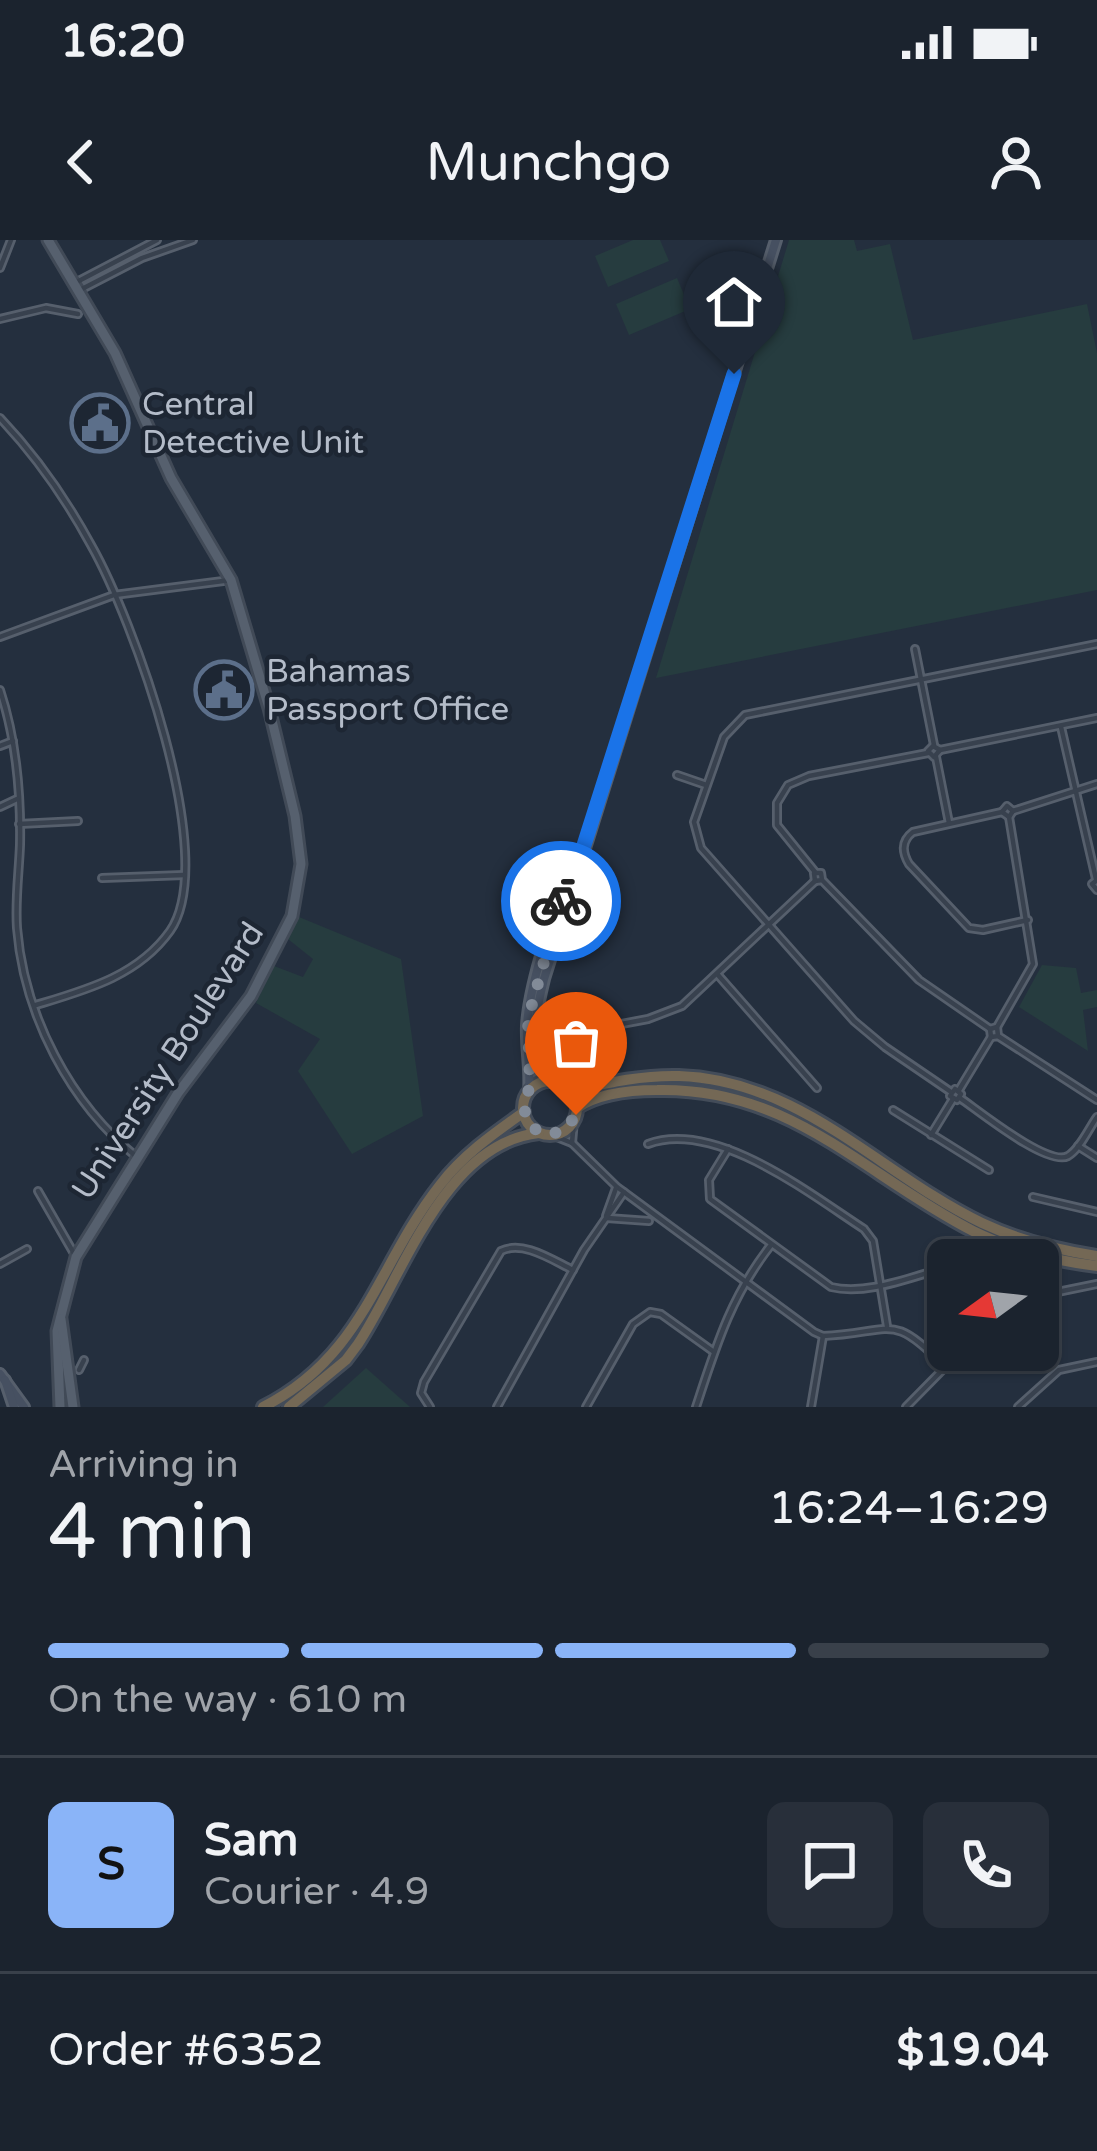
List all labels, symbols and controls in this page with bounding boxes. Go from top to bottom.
text: 16:20 [60,15,185,69]
icon: back [48,129,114,195]
icon: person [983,129,1049,195]
text: Munchgo [426,130,671,195]
pin [683,251,785,374]
icon: home [701,269,767,335]
place label: Central Detective Unit [142,385,364,462]
public building icon: Central Detective Unit [69,392,131,454]
place label: Bahamas Passport Office [266,652,509,729]
public building icon: Bahamas Passport Office [193,659,255,721]
courier [501,841,621,961]
icon: bike [528,868,594,934]
street label: University Boulevard [64,915,272,1207]
pin [525,992,627,1115]
icon: bag [543,1010,609,1076]
north arrow [927,1239,1059,1371]
map controls [927,1239,1059,1371]
text: Arriving in [48,1441,239,1488]
text: 16:24–16:29 [768,1482,1049,1536]
text: 4 min [48,1486,256,1580]
text: On the way · 610 m [48,1676,407,1723]
button: chat [767,1802,893,1928]
button: phone [923,1802,1049,1928]
text: Sam [204,1814,298,1868]
text: S [97,1838,125,1892]
text: Courier · 4.9 [204,1868,429,1915]
text: Order #6352 [48,2024,324,2078]
text: $19.04 [897,2024,1049,2078]

